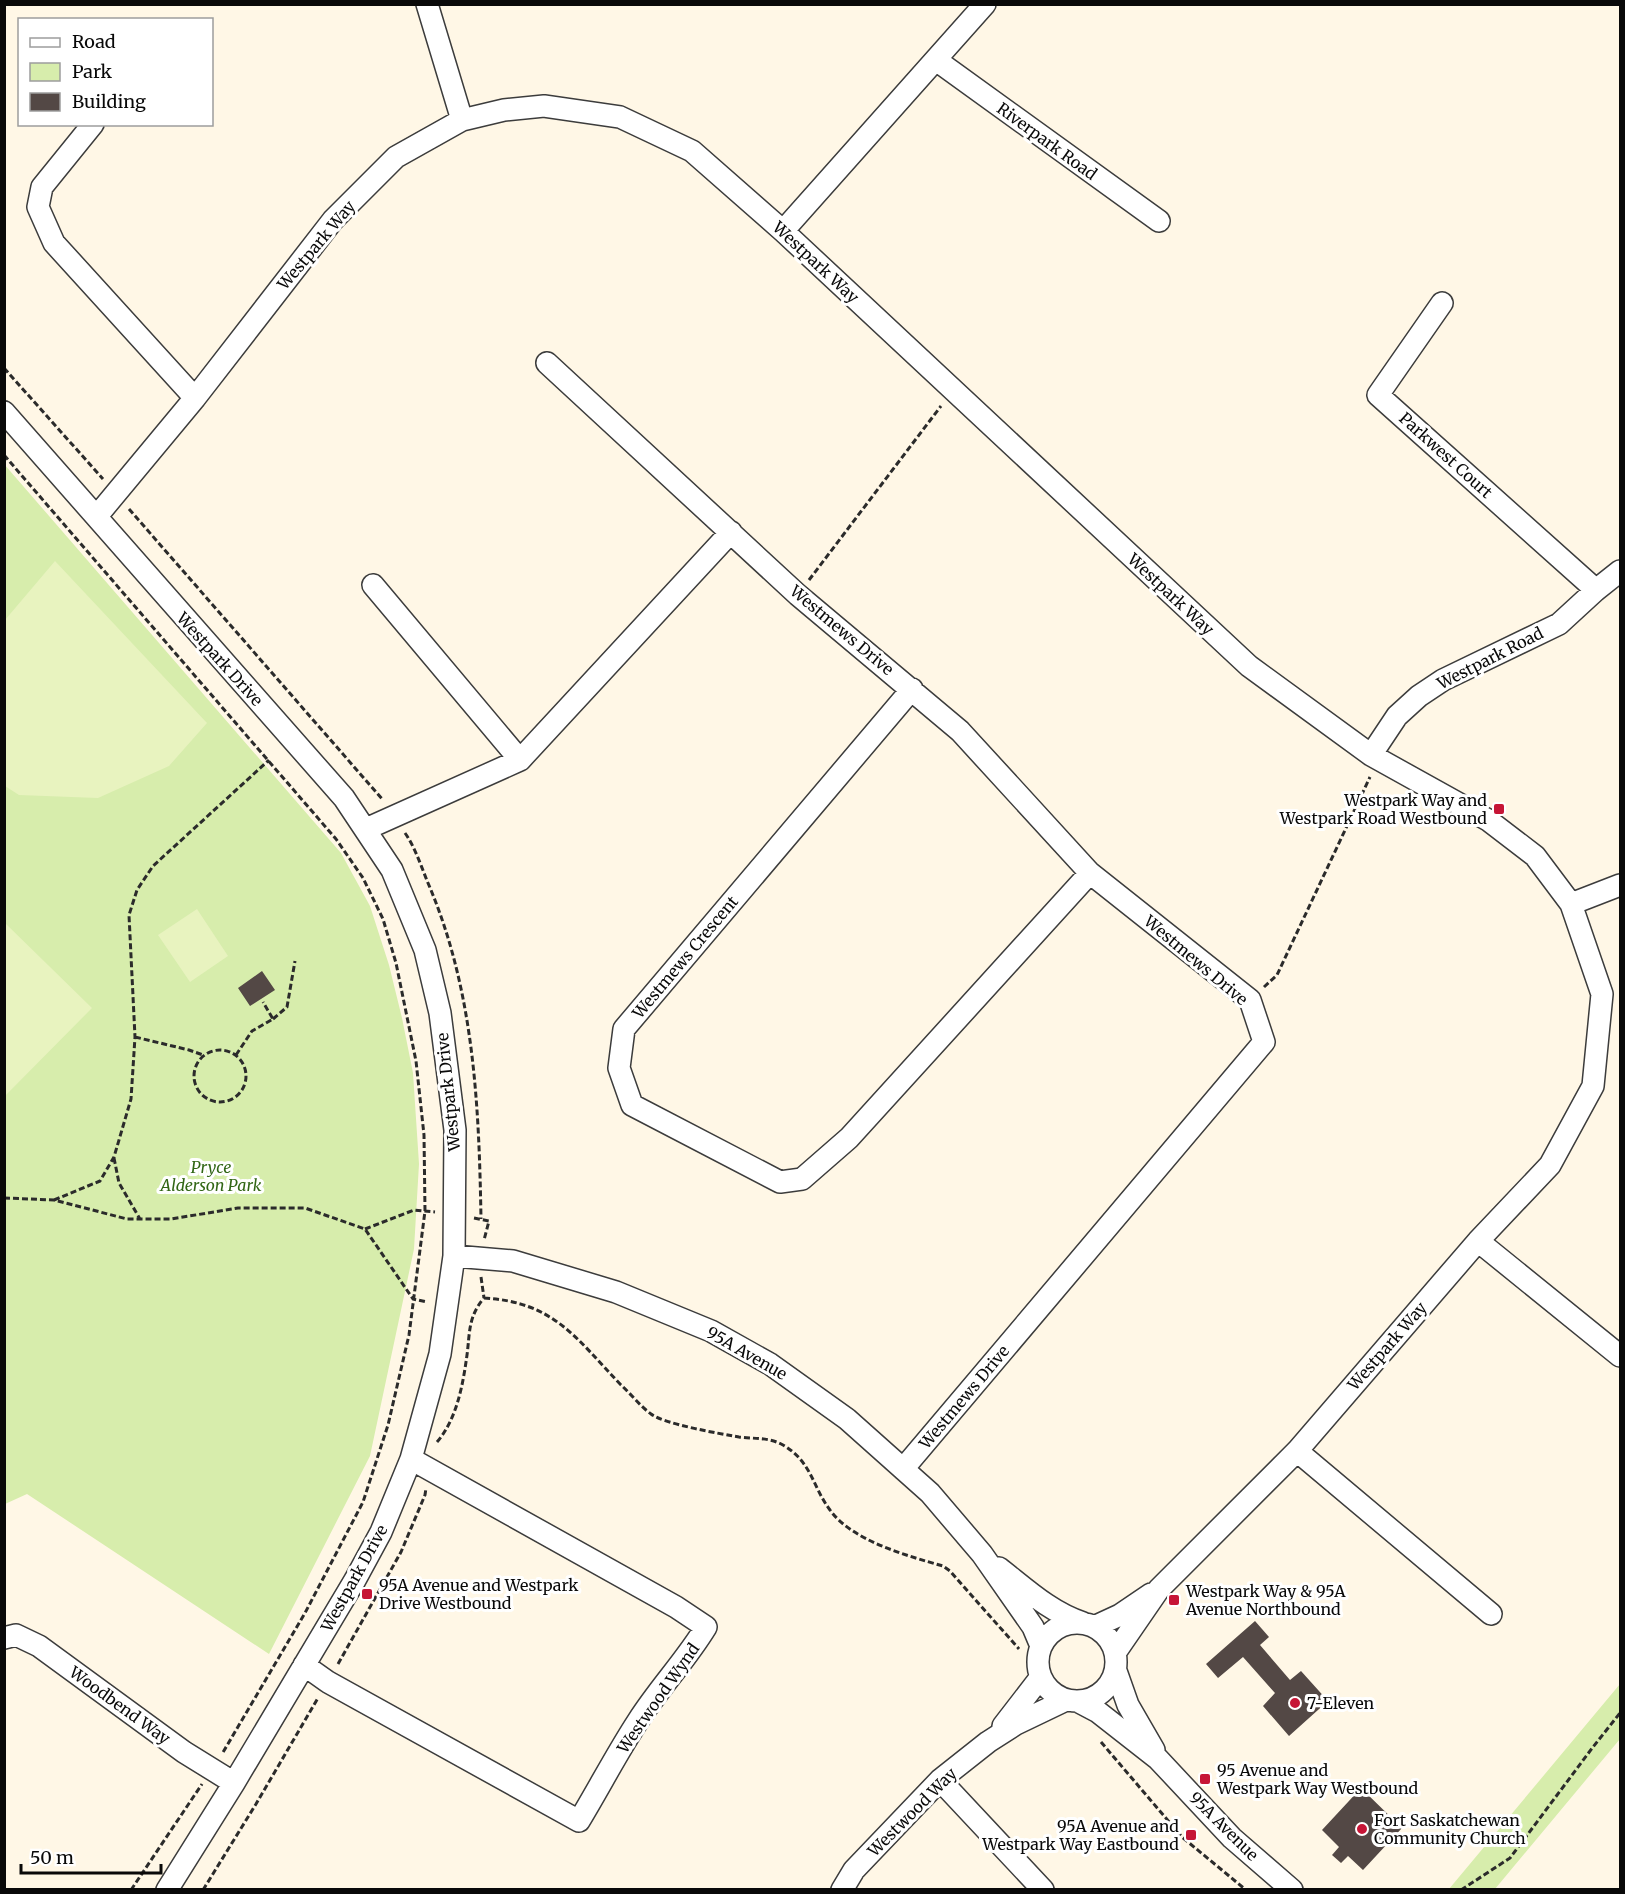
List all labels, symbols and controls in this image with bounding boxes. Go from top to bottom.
legend [18,18,213,126]
text: Road [72,30,116,53]
text: Park [72,60,113,83]
text: Building [72,90,146,113]
street label: Riverpark Road [993,98,1101,184]
street label: Westpark Way [272,196,360,294]
street label: Westpark Way [768,216,864,307]
street label: Parkwest Court [1395,408,1497,503]
street label: Westpark Way [1123,548,1219,639]
street label: Westmews Drive [785,580,898,679]
street label: Westpark Drive [172,607,267,710]
street label: Westpark Road [1433,623,1547,694]
place label: Westpark Way and Westpark Road Westbound [1279,790,1487,828]
marker: Westpark Way and Westpark Road Westbound [1492,802,1506,816]
street label: Westmews Crescent [627,891,743,1023]
street label: Westmews Drive [1139,910,1252,1009]
street label: Westpark Drive [432,1032,464,1153]
park label: Pryce Alderson Park [159,1157,262,1195]
street label: Westpark Way [1343,1297,1431,1395]
street label: 95A Avenue [703,1322,791,1384]
street label: Westmews Drive [914,1341,1013,1454]
street label: Westpark Drive [316,1521,392,1636]
place label: 95A Avenue and Westpark Drive Westbound [379,1575,579,1613]
place label: Westpark Way & 95A Avenue Northbound [1185,1581,1346,1619]
marker: 95A Avenue and Westpark Drive Westbound [360,1587,374,1601]
marker: Westpark Way & 95A Avenue Northbound [1167,1593,1181,1607]
street label: Westwood Wynd [612,1639,704,1758]
street label: Woodbend Way [65,1661,175,1749]
place label: 7-Eleven [1307,1693,1375,1713]
marker: 7-Eleven [1288,1696,1302,1710]
place label: 95 Avenue and Westpark Way Westbound [1216,1760,1419,1798]
street label: Westwood Way [863,1763,961,1861]
marker: 95 Avenue and Westpark Way Westbound [1198,1772,1212,1786]
street label: 95A Avenue [1185,1787,1263,1865]
place label: Fort Saskatchewan Community Church [1374,1810,1526,1848]
place label: 95A Avenue and Westpark Way Eastbound [981,1816,1179,1854]
marker: Fort Saskatchewan Community Church [1355,1822,1369,1836]
marker: 95A Avenue and Westpark Way Eastbound [1184,1828,1198,1842]
scale bar [21,1837,160,1875]
text: 50 m [30,1846,74,1869]

